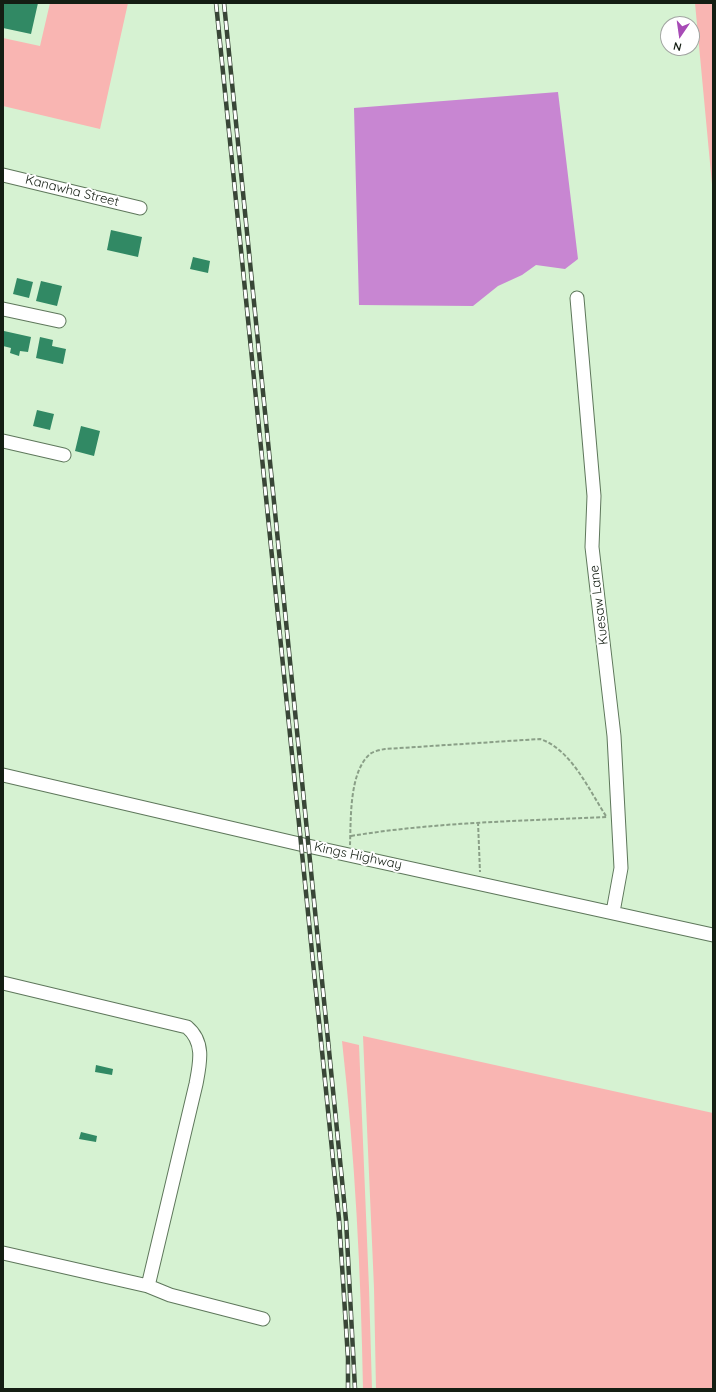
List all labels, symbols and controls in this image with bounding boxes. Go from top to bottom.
north arrow [660,16,700,56]
text: N [672,39,683,54]
street label: Kanawha Street [23,172,121,210]
street label: Kuesaw Lane [586,564,612,646]
street label: Kings Highway [313,839,403,873]

